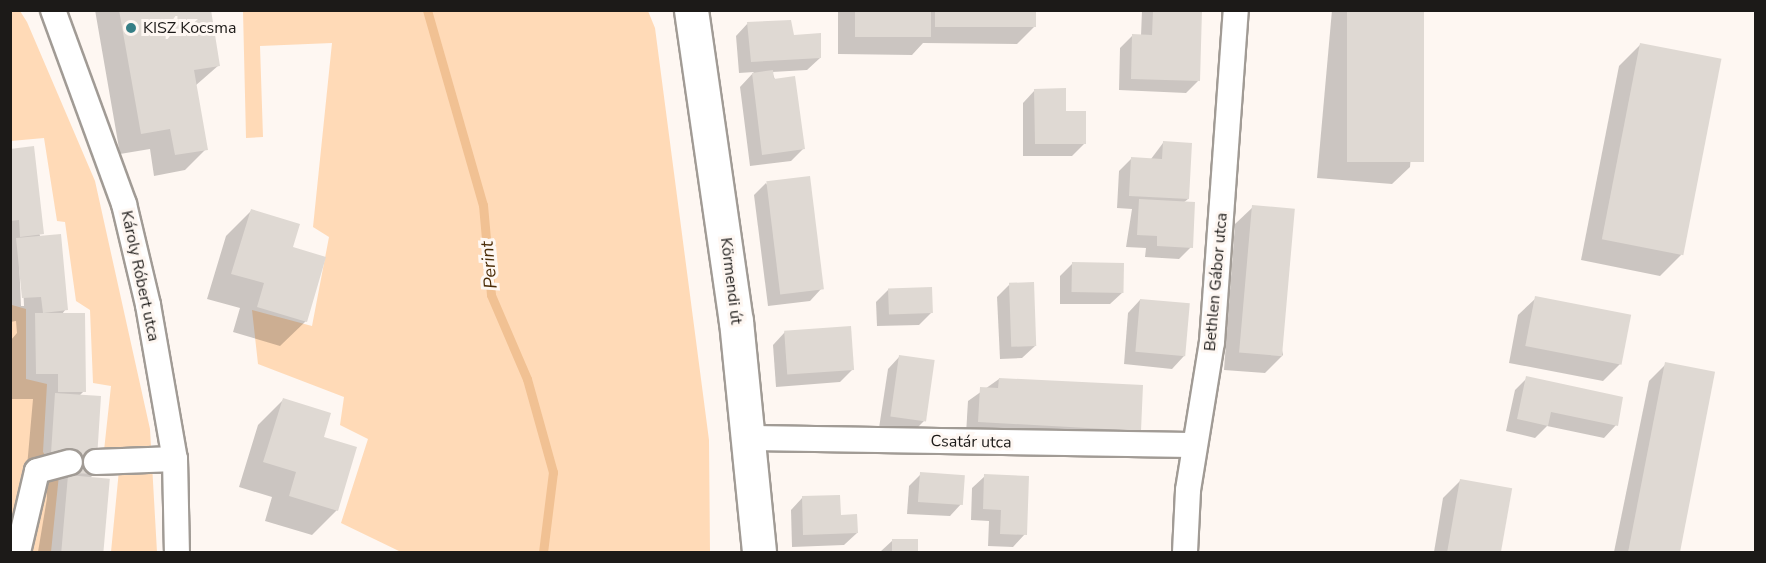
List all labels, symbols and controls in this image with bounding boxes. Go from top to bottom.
place label: KISZ Kocsma [143,18,236,38]
marker: KISZ Kocsma [124,21,138,35]
street label: Károly Róbert utca [117,209,163,343]
street label: Bethlen Gábor utca [1200,212,1232,352]
street label: Körmendi út [716,236,746,326]
water label: Perint [476,240,502,290]
street label: Csatár utca [930,432,1012,452]

